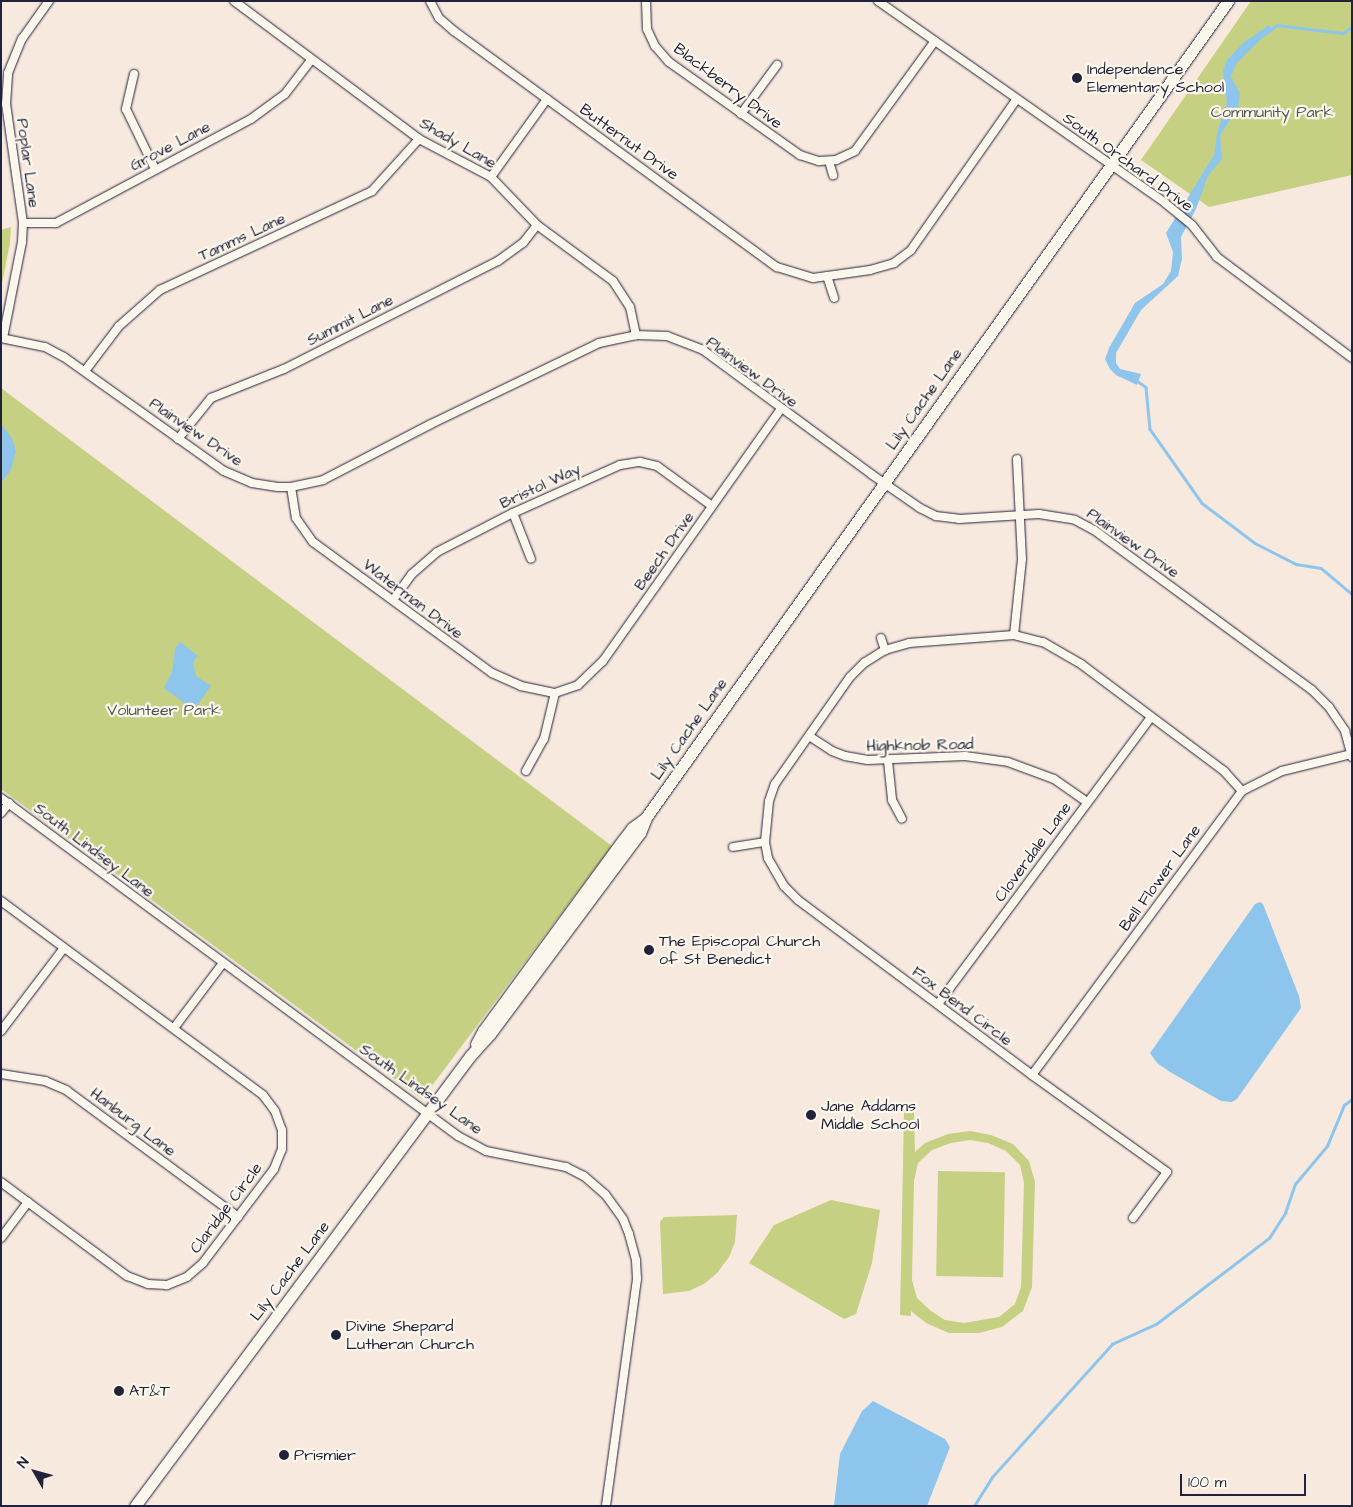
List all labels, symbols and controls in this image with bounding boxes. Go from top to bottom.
street label: Blackberry Drive [670,39,786,133]
place label: Independence Elementary School [1087,59,1224,97]
marker: Independence Elementary School [1071,72,1083,84]
street label: Butternut Drive [576,100,682,184]
park label: Community Park [1211,102,1333,122]
street label: South Orchard Drive [1059,108,1197,216]
street label: Shady Lane [416,113,500,173]
street label: Poplar Lane [12,117,44,209]
street label: Grove Lane [127,117,213,175]
street label: Tamms Lane [196,209,288,265]
street label: Summit Lane [304,290,396,350]
street label: Plainview Drive [702,332,802,412]
street label: Lily Cache Lane [882,344,966,454]
street label: Plainview Drive [146,394,246,470]
street label: Bristol Way [497,459,583,513]
street label: Plainview Drive [1083,504,1183,582]
street label: Beech Drive [630,508,698,594]
street label: Waterman Drive [359,555,467,643]
street label: Lily Cache Lane [647,674,731,784]
park label: Volunteer Park [107,700,221,720]
street label: Highknob Road [866,734,974,756]
street label: Cloverdale Lane [990,798,1076,906]
street label: South Lindsey Lane [30,799,158,901]
street label: Bell Flower Lane [1115,821,1205,935]
place label: The Episcopal Church of St Benedict [659,931,820,969]
marker: The Episcopal Church of St Benedict [643,944,655,956]
street label: Fox Bend Circle [908,962,1016,1050]
street label: South Lindsey Lane [356,1039,486,1139]
street label: Hanburg Lane [86,1084,180,1160]
place label: Jane Addams Middle School [821,1096,919,1134]
marker: Jane Addams Middle School [805,1109,817,1121]
street label: Claridge Circle [186,1159,266,1257]
street label: Lily Cache Lane [246,1217,334,1325]
place label: Divine Shepard Lutheran Church [346,1316,474,1354]
marker: Divine Shepard Lutheran Church [330,1329,342,1341]
place label: AT&T [129,1381,170,1401]
marker: AT&T [113,1385,125,1397]
place label: Prismier [294,1445,356,1465]
north arrow [10,1447,60,1497]
marker: Prismier [278,1449,290,1461]
text: N [13,1453,34,1472]
scale bar [1183,1464,1309,1496]
text: 100 m [1188,1472,1227,1493]

